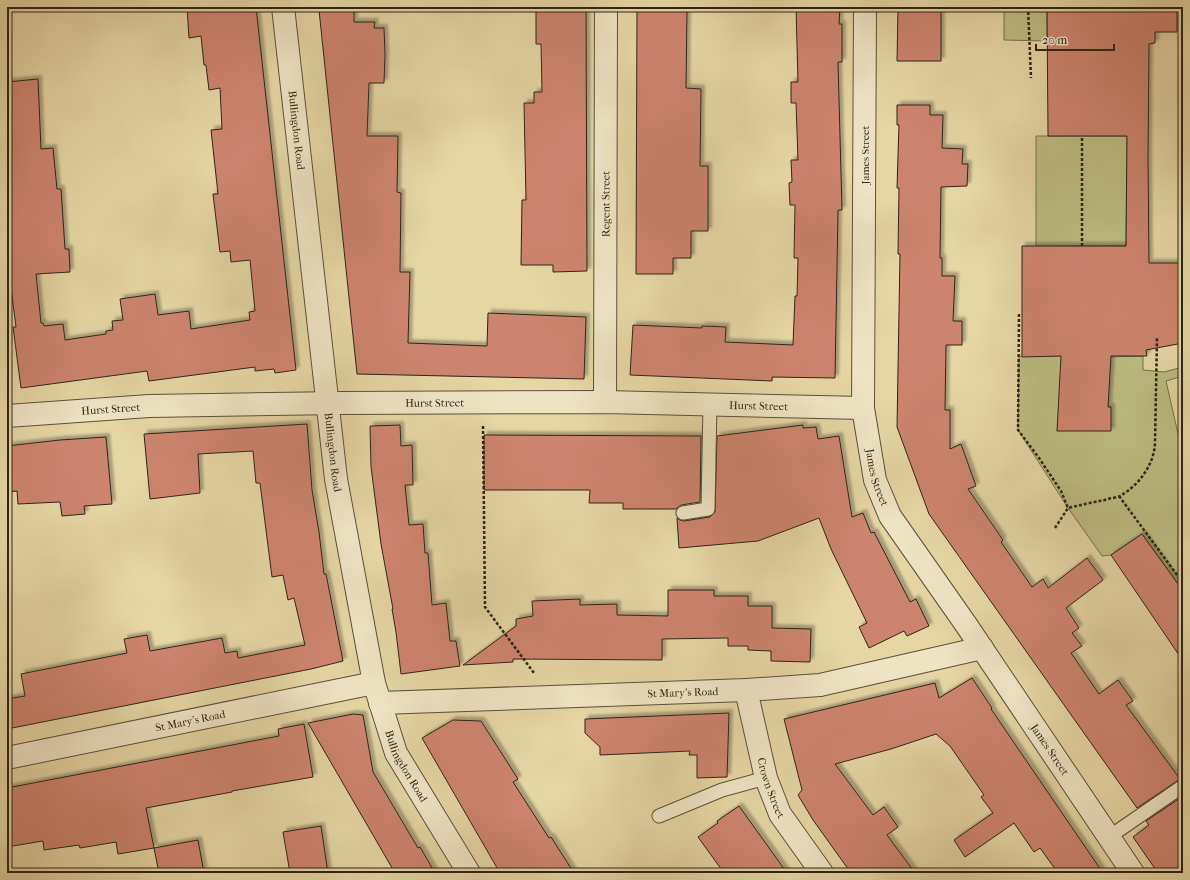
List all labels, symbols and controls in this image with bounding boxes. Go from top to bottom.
scale bar [1036,26,1114,52]
text: 20 m [1042,33,1067,47]
street label: Bullingdon Road [285,90,307,172]
street label: James Street [859,125,872,185]
street label: Regent Street [599,171,613,237]
street label: Hurst Street [405,397,464,410]
street label: Hurst Street [729,399,788,413]
street label: Hurst Street [81,401,141,418]
street label: Bullingdon Road [322,412,344,494]
street label: James Street [863,447,891,508]
street label: St Mary's Road [647,685,720,701]
street label: St Mary's Road [154,707,227,735]
street label: James Street [1027,721,1071,778]
street label: Bullingdon Road [382,729,431,805]
street label: Crown Street [755,756,787,821]

